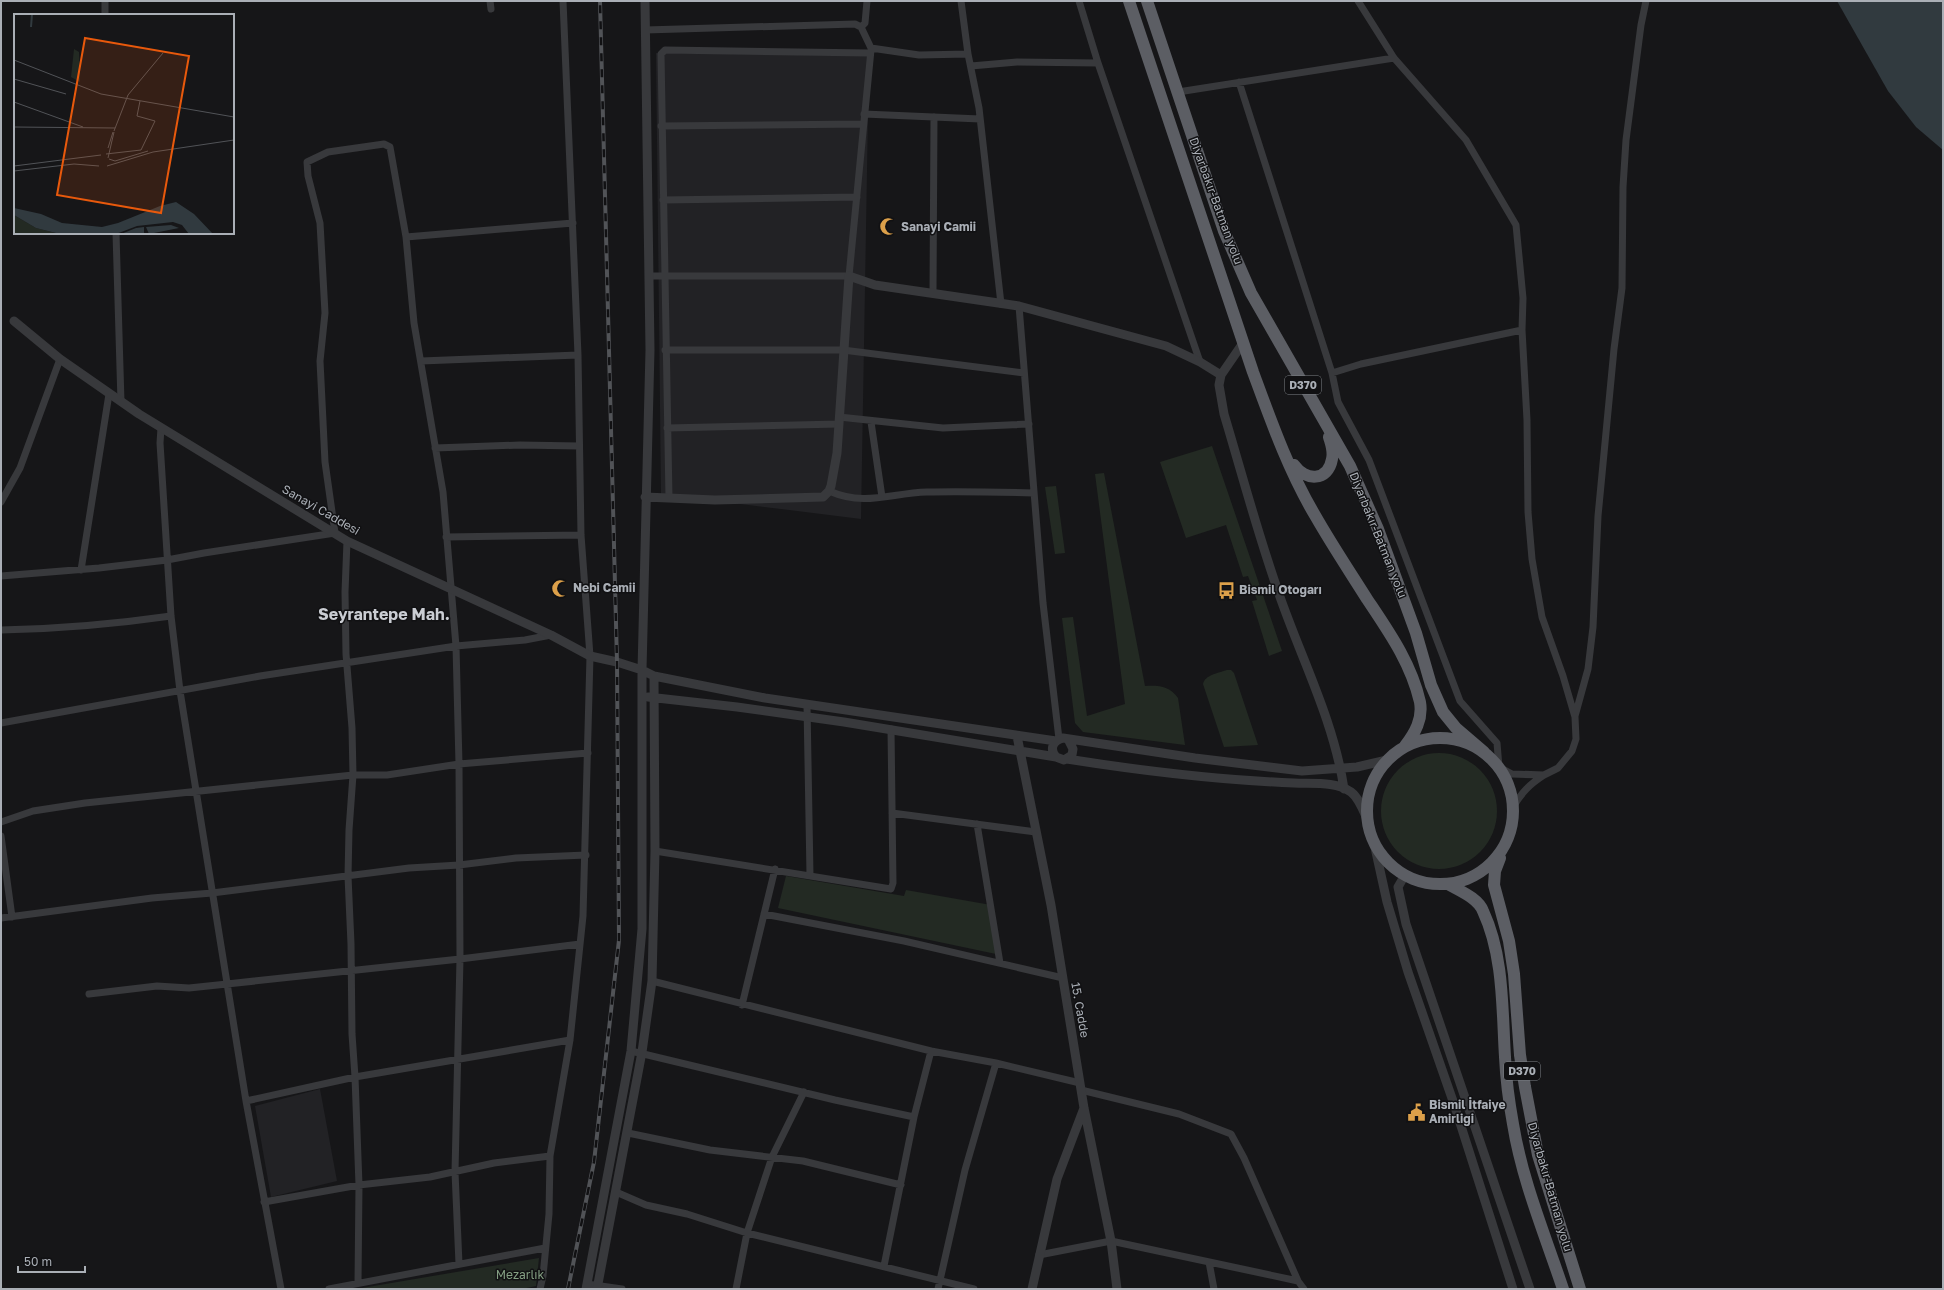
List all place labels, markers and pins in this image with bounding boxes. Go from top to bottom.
mosque icon: Sanayi Camii [878,217,898,237]
place label: Sanayi Camii [901,219,976,234]
mosque icon: Nebi Camii [550,578,570,598]
place label: Nebi Camii [573,580,635,595]
bus stop icon: Bismil Otogarı [1216,580,1236,600]
place label: Bismil Otogarı [1239,582,1322,597]
place label: Bismil İtfaiye Amirliği [1429,1097,1506,1126]
public building icon: Bismil İtfaiye Amirliği [1406,1102,1426,1122]

